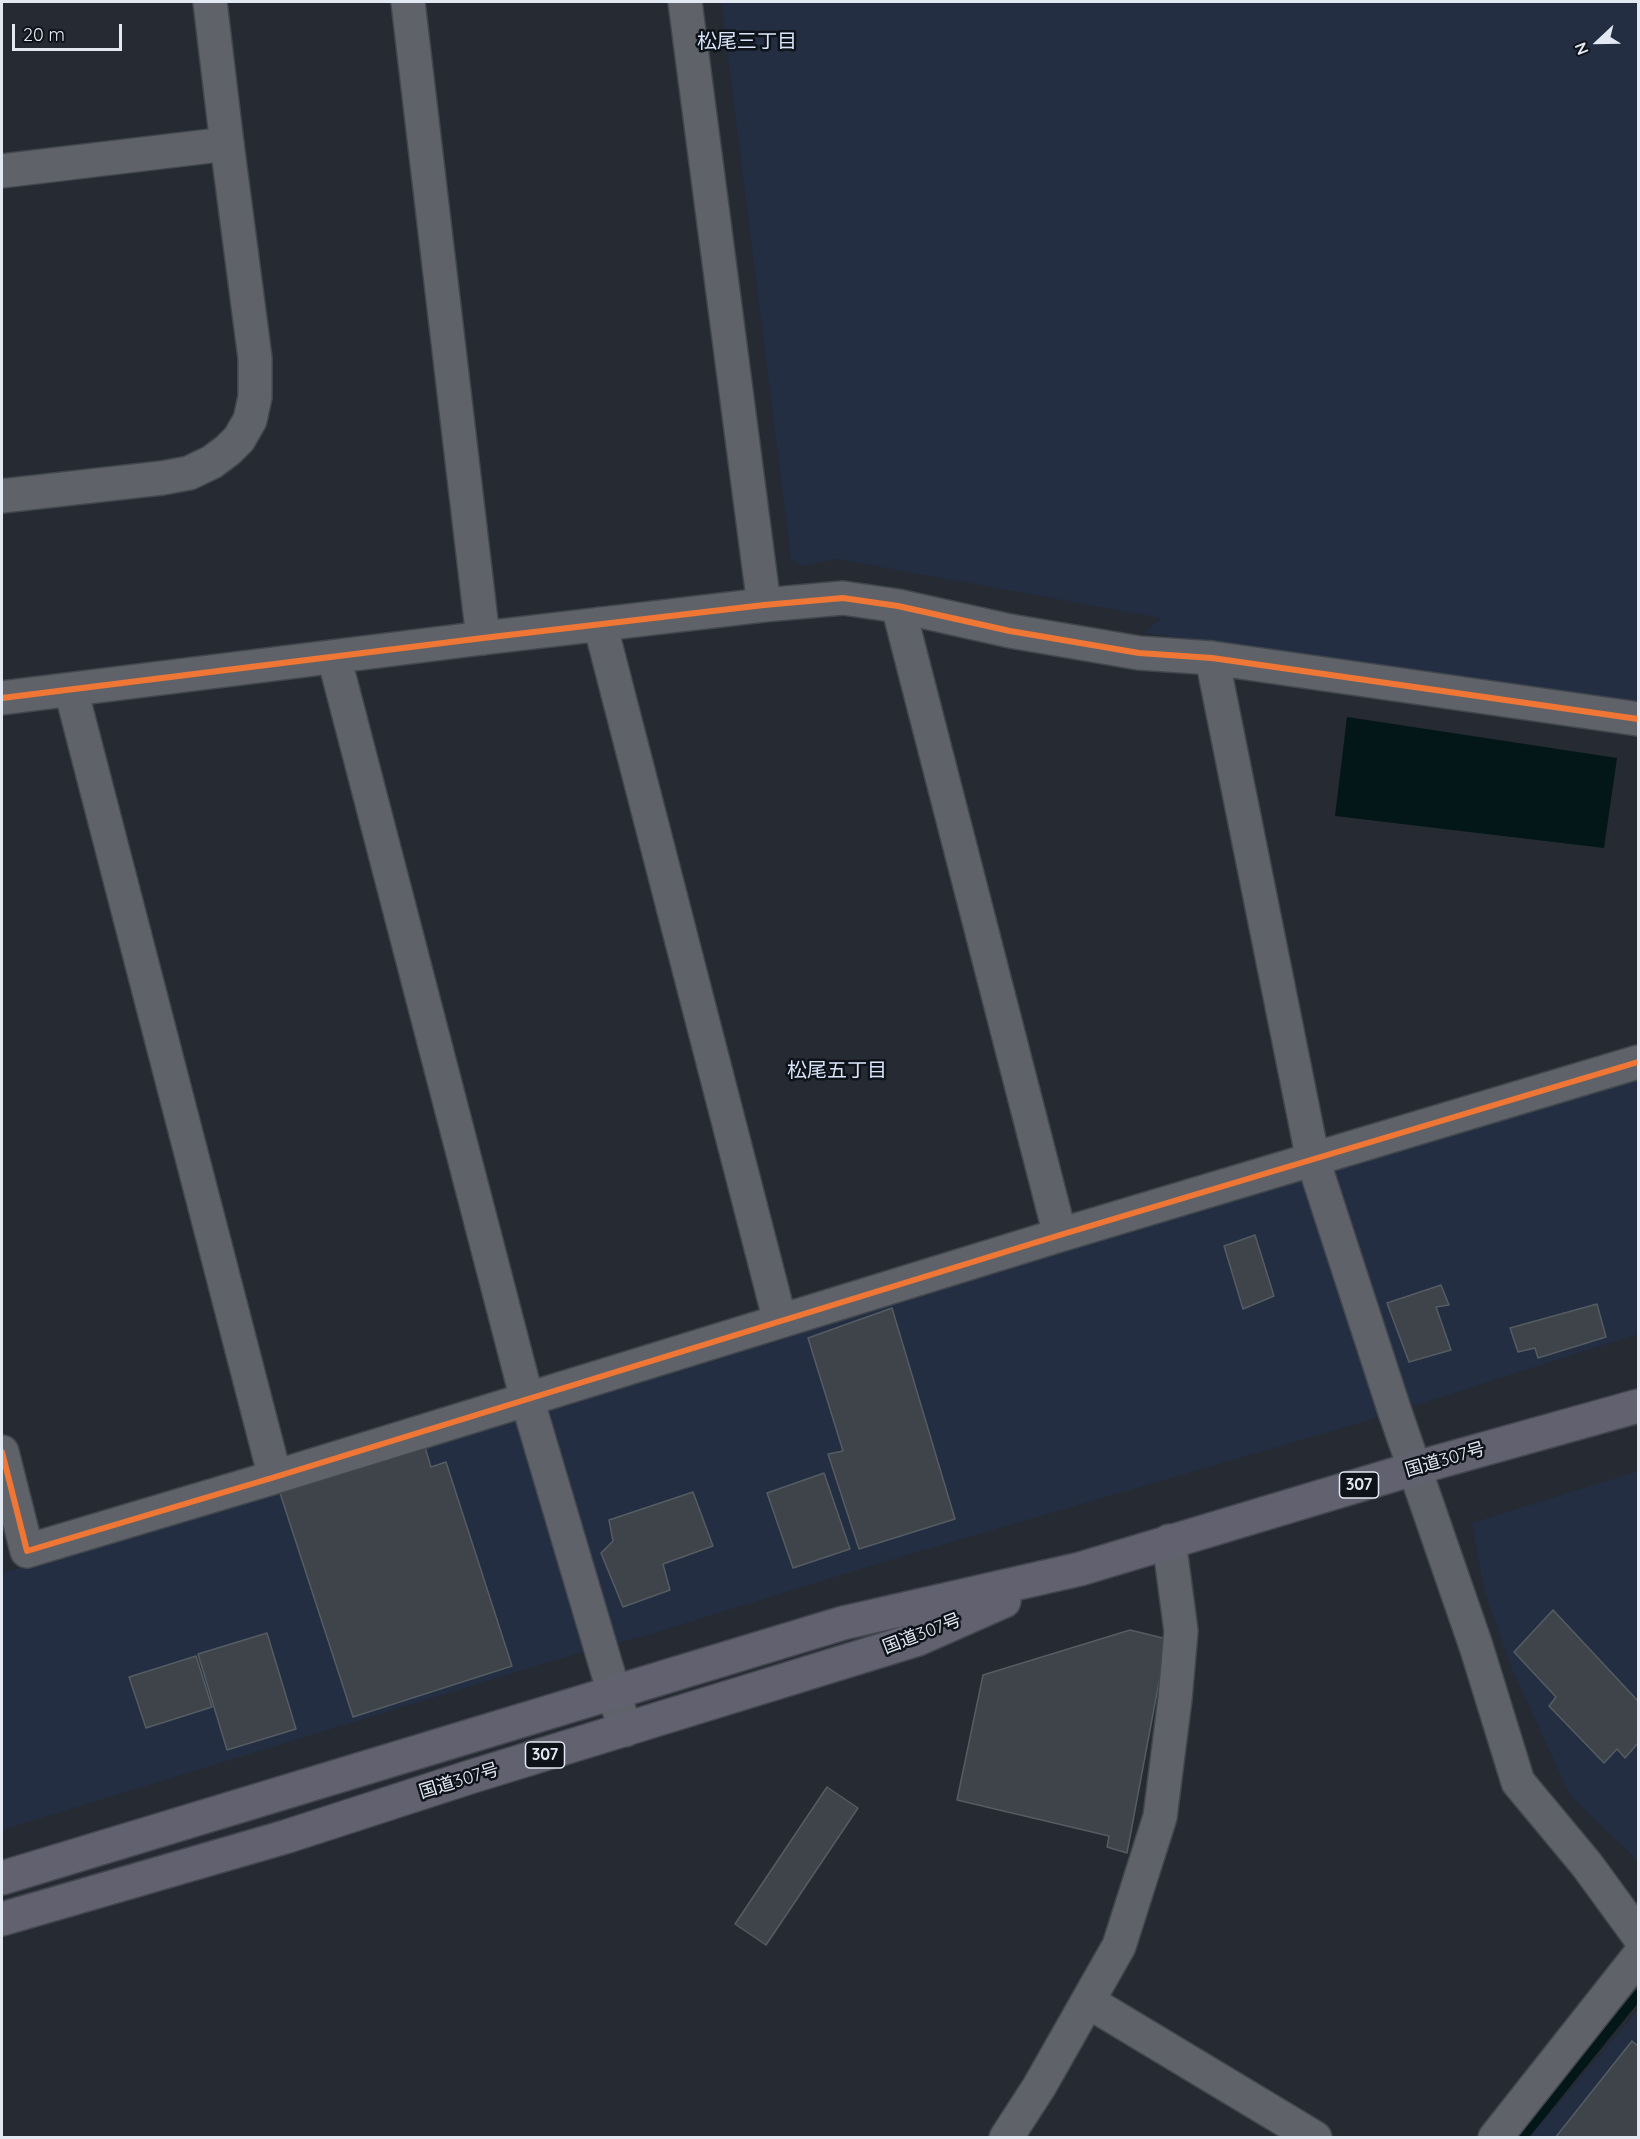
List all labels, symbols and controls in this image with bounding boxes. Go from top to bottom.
scale bar [15,12,124,50]
north arrow [1568,12,1628,72]
text: 20 m [23,23,65,46]
district label: 松尾三丁目 [697,30,797,54]
text: N [1570,40,1593,58]
district label: 松尾五丁目 [787,1059,887,1083]
street label: 国道307号 [1402,1438,1488,1482]
road number: 307 [1340,1472,1378,1498]
street label: 国道307号 [880,1609,964,1659]
road number: 307 [526,1742,564,1768]
street label: 国道307号 [416,1759,502,1803]

